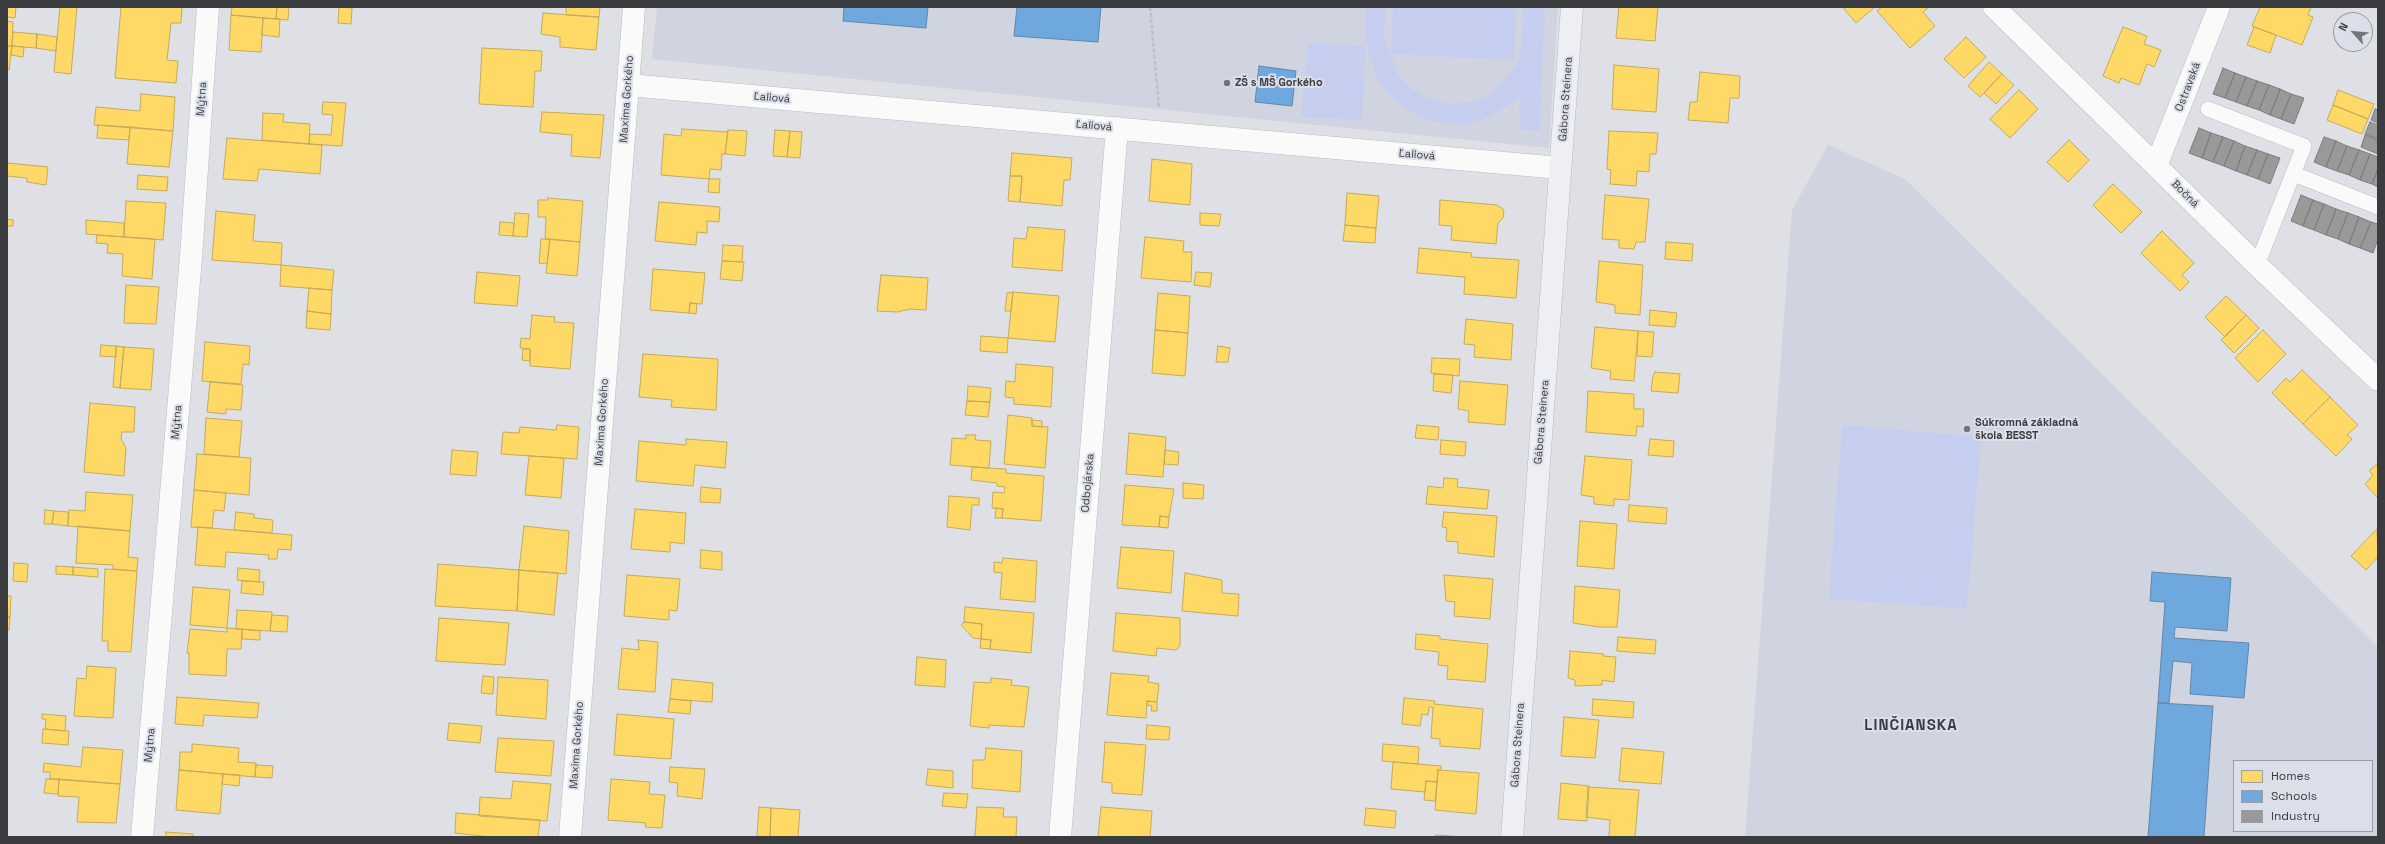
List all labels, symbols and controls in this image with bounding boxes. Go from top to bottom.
north arrow [2333,12,2373,52]
text: N [2335,21,2351,33]
street label: Maxima Gorkého [617,55,637,143]
street label: Gábora Steinera [1556,56,1576,142]
street label: Ostravská [2173,60,2203,114]
place label: ZŠ s MŠ Gorkého [1235,76,1323,90]
marker: ZŠ s MŠ Gorkého [1222,78,1232,88]
street label: Mýtna [194,81,210,117]
street label: Ľaliová [753,90,791,106]
street label: Ľaliová [1075,118,1113,134]
street label: Ľaliová [1398,147,1436,163]
street label: Bočná [2168,177,2202,211]
street label: Maxima Gorkého [592,378,612,466]
street label: Gábora Steinera [1532,379,1552,465]
street label: Mýtna [169,404,185,440]
place label: Súkromná základná škola BESST [1975,416,2078,442]
marker: Súkromná základná škola BESST [1962,424,1972,434]
street label: Odbojárska [1079,453,1097,513]
street label: Maxima Gorkého [567,701,587,789]
street label: Gábora Steinera [1508,702,1528,788]
district label: LINČIANSKA [1864,717,1958,735]
street label: Mýtna [142,727,158,763]
legend [2233,760,2373,832]
text: Homes [2271,768,2310,784]
text: Schools [2271,788,2317,804]
text: Industry [2271,808,2320,824]

